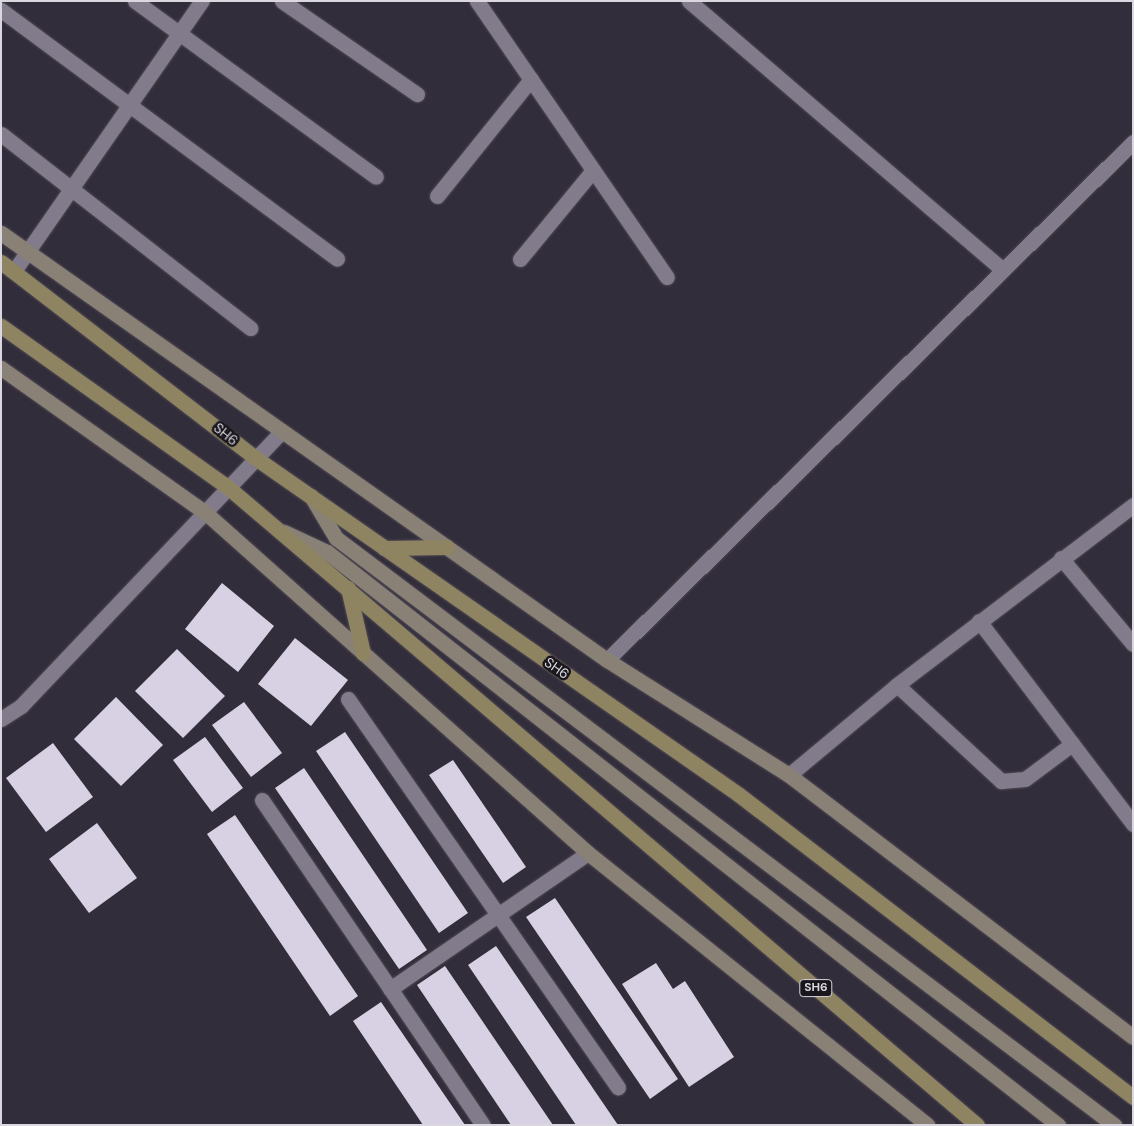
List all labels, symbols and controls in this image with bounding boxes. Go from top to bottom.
street label: SH6 [210,419,242,449]
street label: SH6 [541,654,573,682]
road number: SH6 [798,978,834,998]

